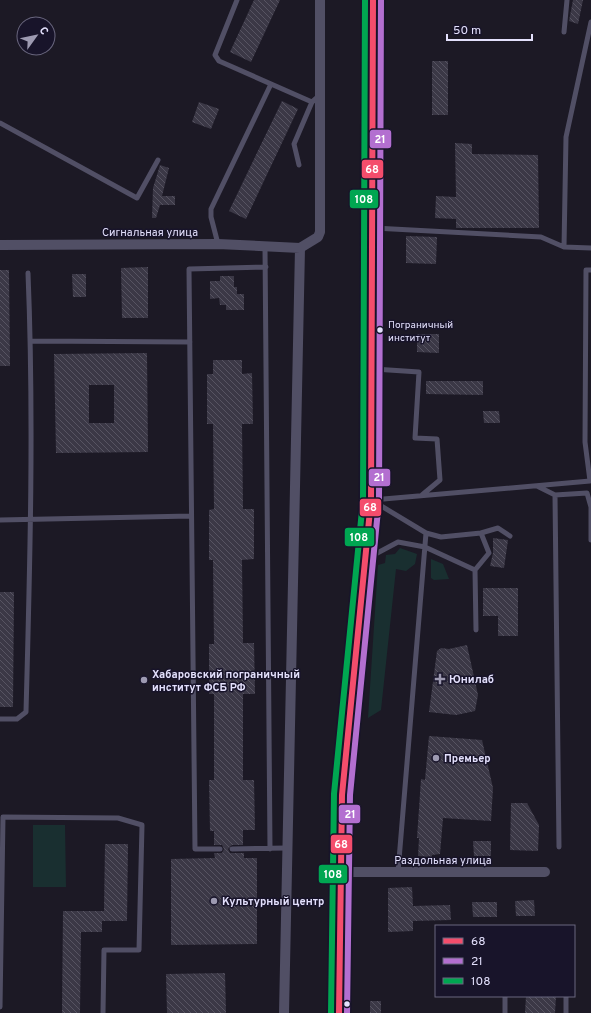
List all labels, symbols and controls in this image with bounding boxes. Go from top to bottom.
north arrow [16,16,56,56]
scale bar [447,16,532,42]
text: 50 m [453,23,481,39]
text: С [36,24,51,38]
line badge: 21 [369,129,392,149]
text: 21 [374,133,386,147]
line badge: 68 [361,159,384,179]
text: 68 [365,163,379,177]
line badge: 108 [349,189,379,209]
text: 108 [355,193,373,207]
street label: Сигнальная улица [102,226,198,240]
place label: Пограничный институт [388,319,453,345]
marker: Пограничный институт [375,325,385,335]
line badge: 21 [368,468,391,487]
text: 21 [373,471,385,485]
line badge: 68 [359,498,382,517]
text: 68 [363,501,377,515]
line badge: 108 [344,527,375,547]
text: 108 [350,531,368,545]
place label: Хабаровский пограничный институт ФСБ РФ [152,668,300,695]
marker: Юнилаб [434,673,446,685]
place label: Юнилаб [449,673,494,687]
marker: Хабаровский пограничный институт ФСБ РФ [139,675,149,685]
place label: Премьер [444,752,491,766]
marker: Премьер [431,753,441,763]
line badge: 21 [338,804,361,824]
text: 21 [344,808,356,822]
line badge: 68 [330,834,353,854]
text: 68 [334,838,348,852]
street label: Раздольная улица [394,854,492,868]
line badge: 108 [318,864,348,884]
text: 108 [324,868,342,882]
place label: Культурный центр [222,895,324,909]
marker: Культурный центр [209,896,219,906]
legend [435,925,575,997]
text: 68 [471,934,486,950]
text: 21 [471,954,483,970]
text: 108 [471,974,491,990]
unlabelled marker [342,999,352,1009]

